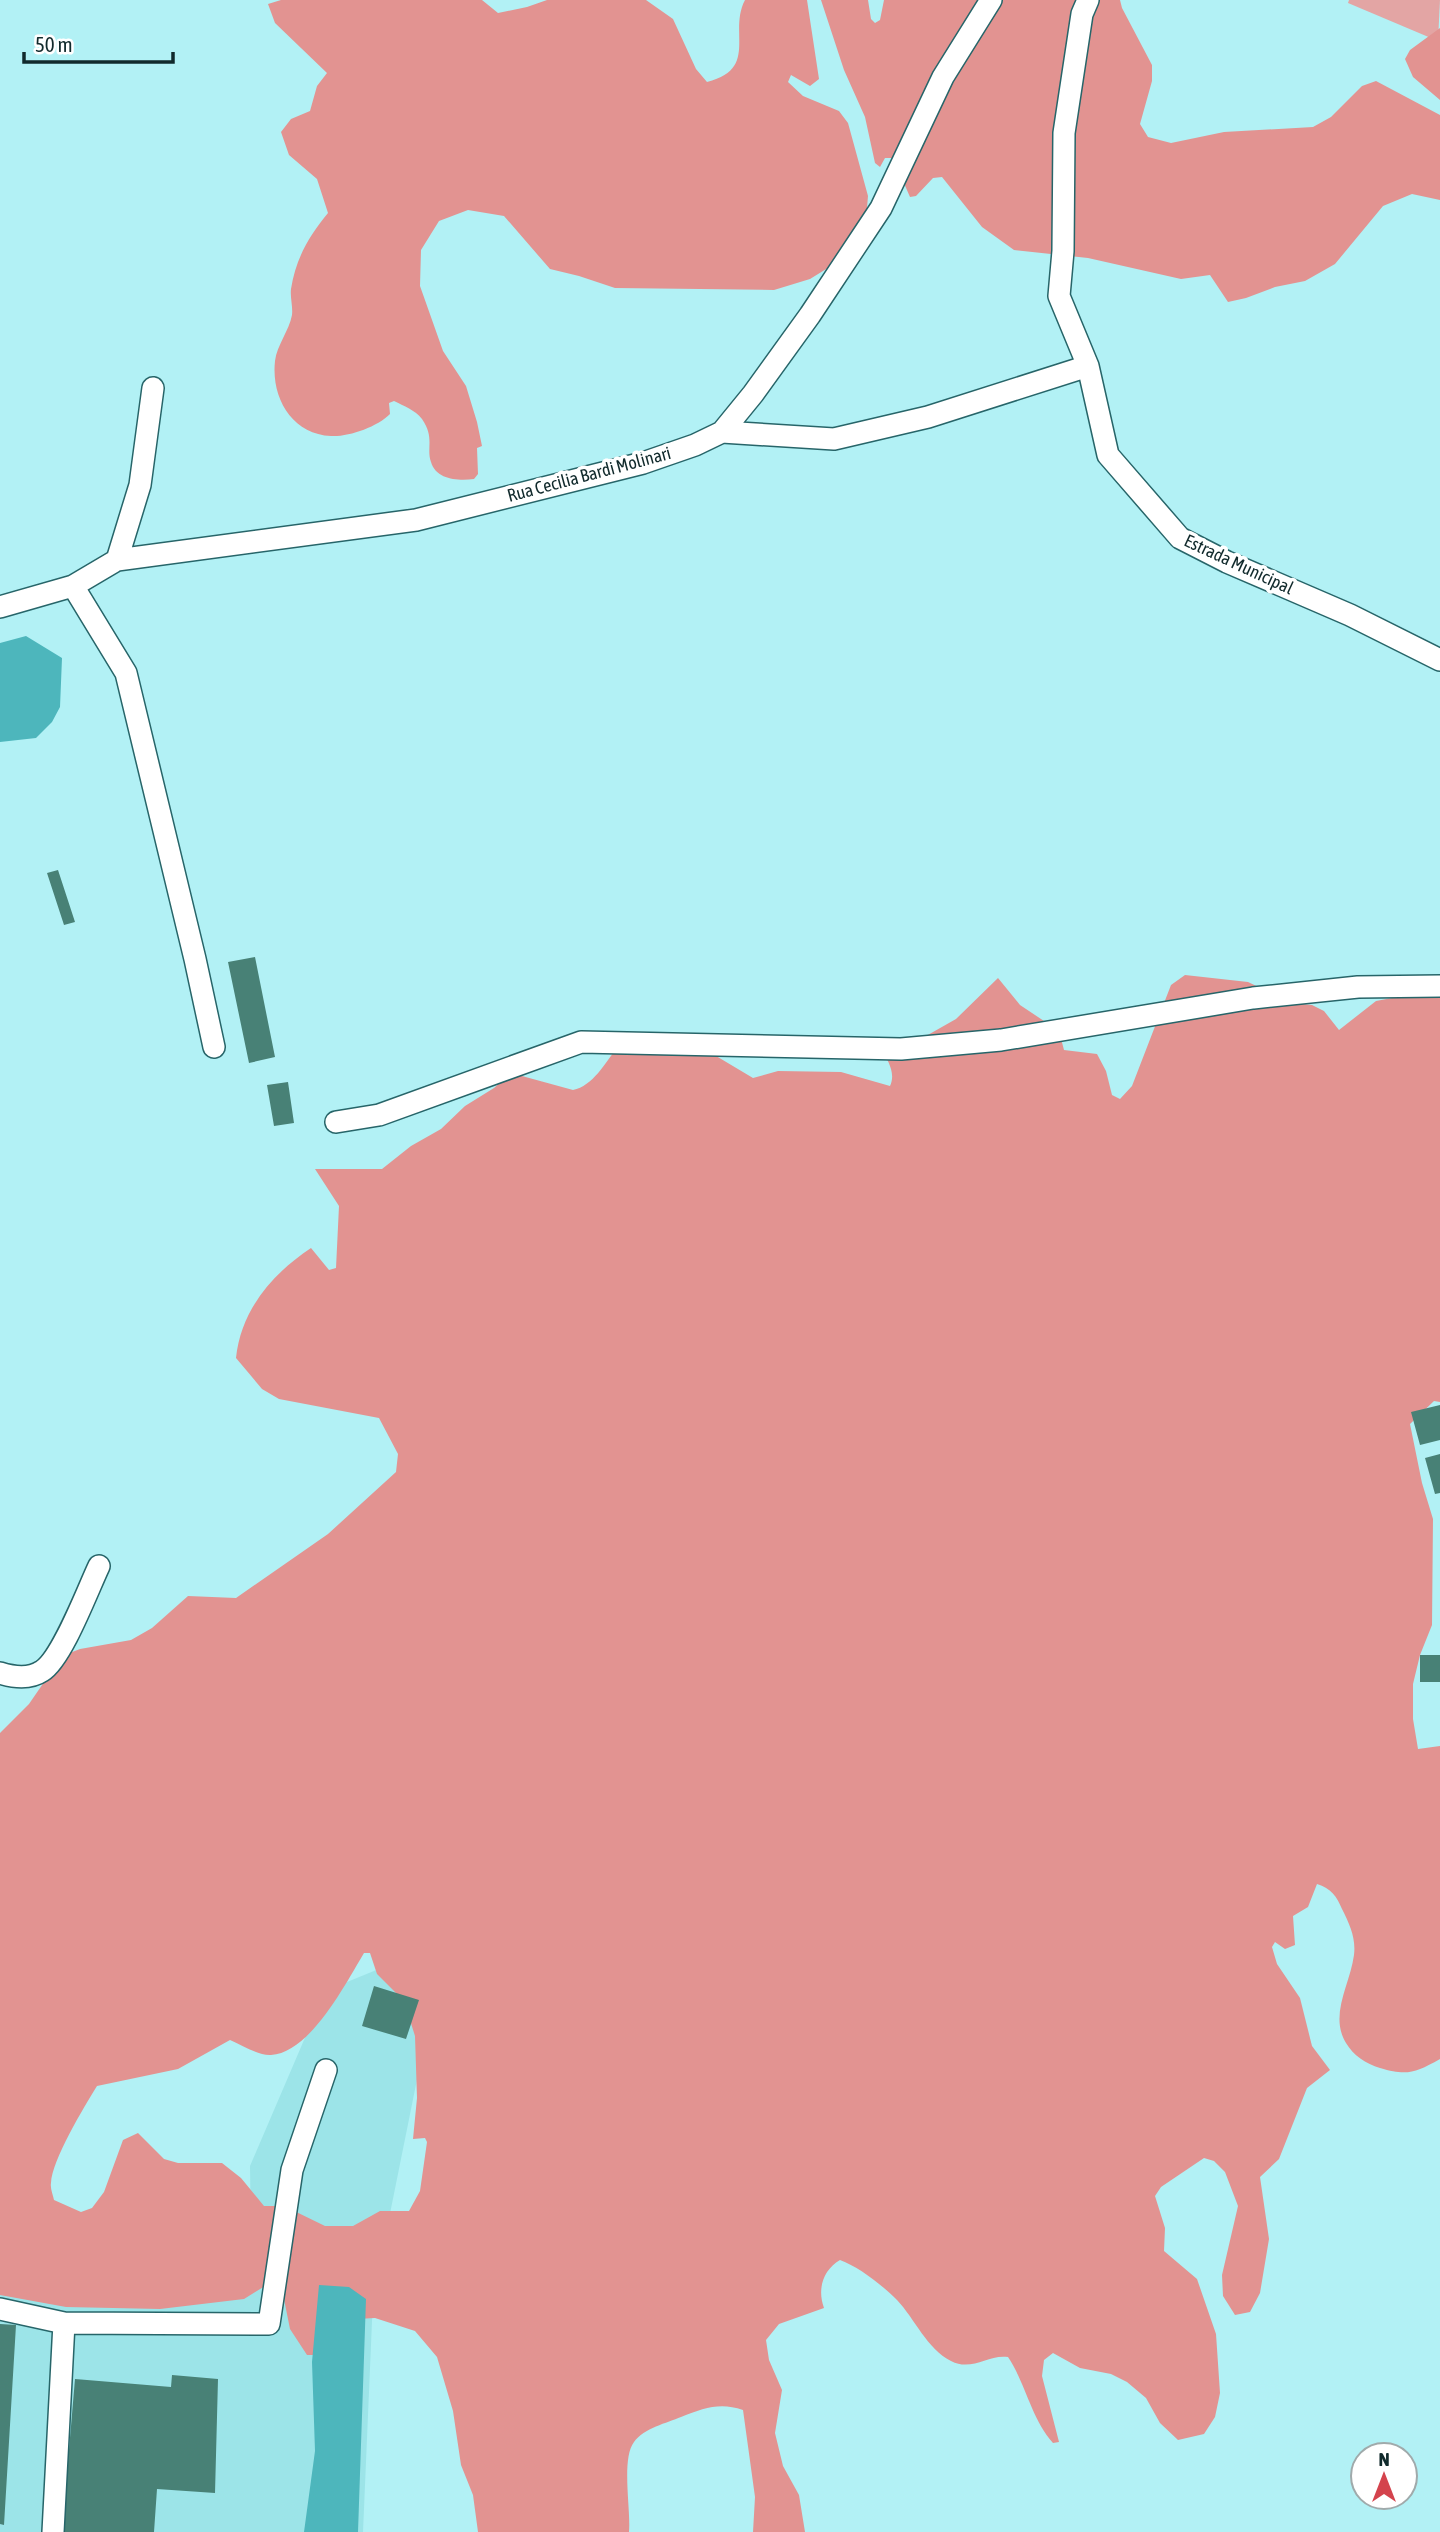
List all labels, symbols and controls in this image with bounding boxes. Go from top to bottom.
scale bar [24,21,173,65]
text: 50 m [35,32,73,56]
street label: Rua Cecilia Bardi Molinari [505,442,673,506]
street label: Estrada Municipal [1181,530,1297,599]
north arrow [1349,2441,1419,2511]
text: N [1378,2448,1390,2470]

